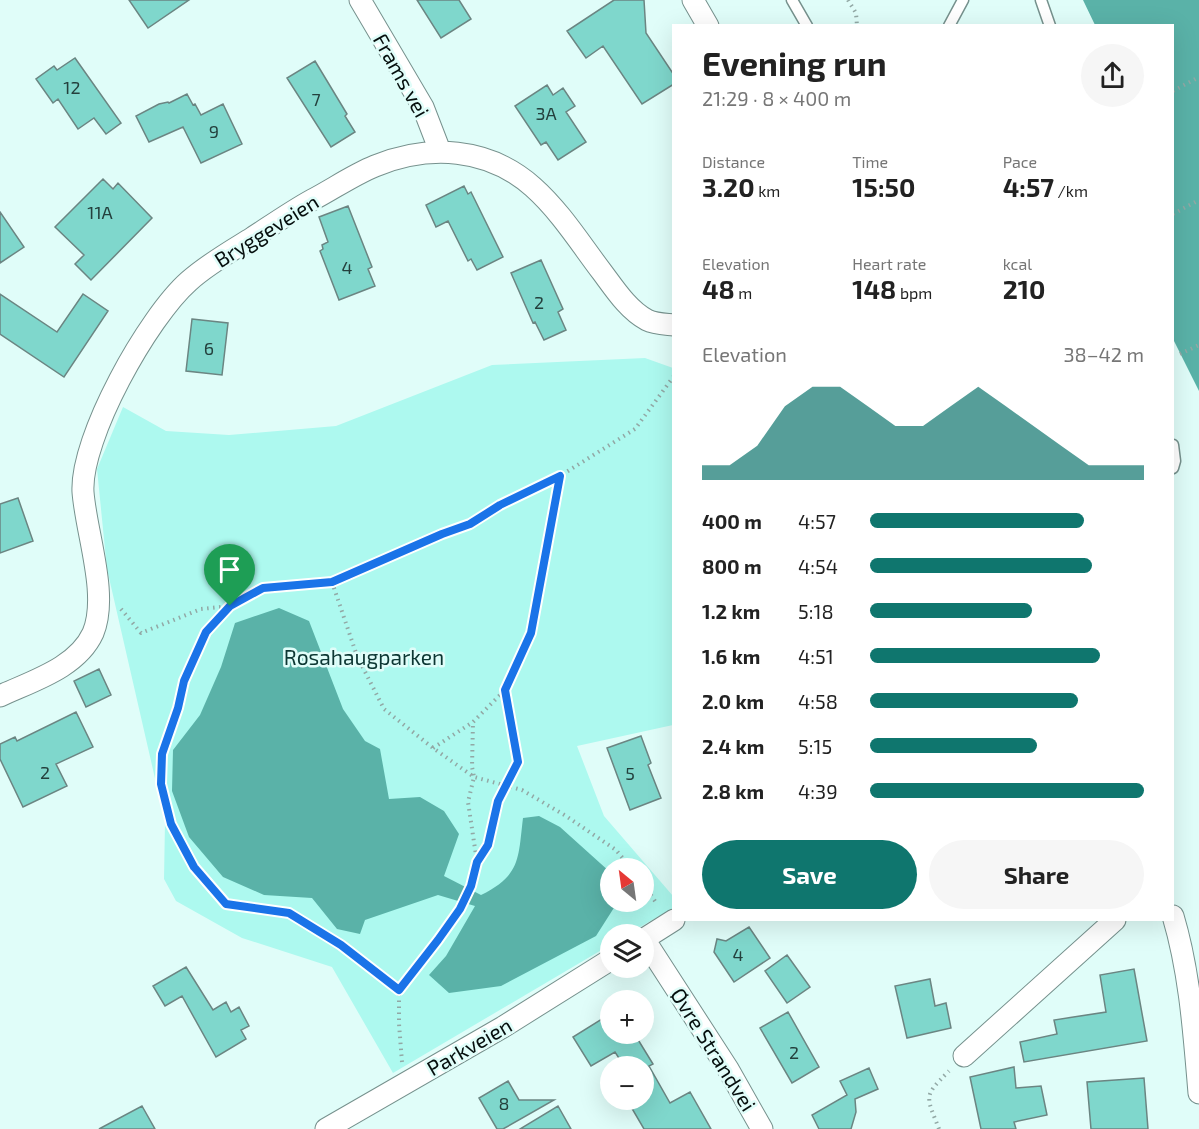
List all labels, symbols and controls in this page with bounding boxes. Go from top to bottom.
street label: Frams vei [369,29,435,121]
text: Evening run [702,43,887,83]
button: share [1081,44,1144,107]
house number: 12 [63,76,81,98]
text: 21:29 · 8 × 400 m [702,86,851,110]
house number: 7 [311,88,321,110]
house number: 3A [535,102,557,124]
house number: 9 [209,120,219,142]
text: Distance [702,152,765,171]
text: Time [852,152,888,171]
text: Pace [1003,152,1037,171]
text: 3.20 [702,171,755,202]
text: 15:50 [852,171,915,202]
text: 4:57 [1003,171,1054,202]
text: km [755,181,780,200]
text: /km [1054,181,1088,200]
street label: Bryggeveien [209,188,323,272]
house number: 11A [87,201,114,223]
text: Elevation [702,254,770,273]
text: Heart rate [852,254,926,273]
text: kcal [1003,254,1032,273]
house number: 4 [341,256,353,278]
text: 48 [702,273,735,304]
text: 148 [852,273,896,304]
text: 210 [1003,273,1045,304]
text: m [735,283,752,302]
text: bpm [896,283,932,302]
house number: 2 [534,291,544,313]
house number: 6 [204,337,214,359]
text: Elevation [702,342,787,366]
text: 38–42 m [1063,342,1144,366]
text: 400 m [702,509,762,533]
text: 4:57 [798,509,836,533]
pin [204,544,255,606]
icon: arrive [213,553,246,586]
text: 800 m [702,554,762,578]
text: 4:54 [798,554,838,578]
text: 1.2 km [702,599,760,623]
text: 5:18 [798,599,834,623]
park label: Rosahaugparken [284,644,444,669]
text: 1.6 km [702,644,760,668]
text: 4:51 [798,644,834,668]
text: 2.0 km [702,689,764,713]
text: 4:58 [798,689,838,713]
text: 2.4 km [702,734,764,758]
text: 5:15 [798,734,832,758]
house number: 2 [40,761,50,783]
house number: 5 [625,762,635,784]
text: 2.8 km [702,779,764,803]
text: 4:39 [798,779,838,803]
button: Save [702,840,917,909]
button: Share [929,840,1144,909]
north arrow [600,858,654,912]
map controls [600,858,654,1110]
button: layers [600,924,654,978]
house number: 4 [732,943,744,965]
street label: Øvre Strandvei [666,983,762,1115]
button: + [600,990,654,1044]
street label: Parkveien [422,1012,516,1080]
house number: 2 [789,1041,799,1063]
button: − [600,1056,654,1110]
house number: 8 [499,1092,509,1114]

